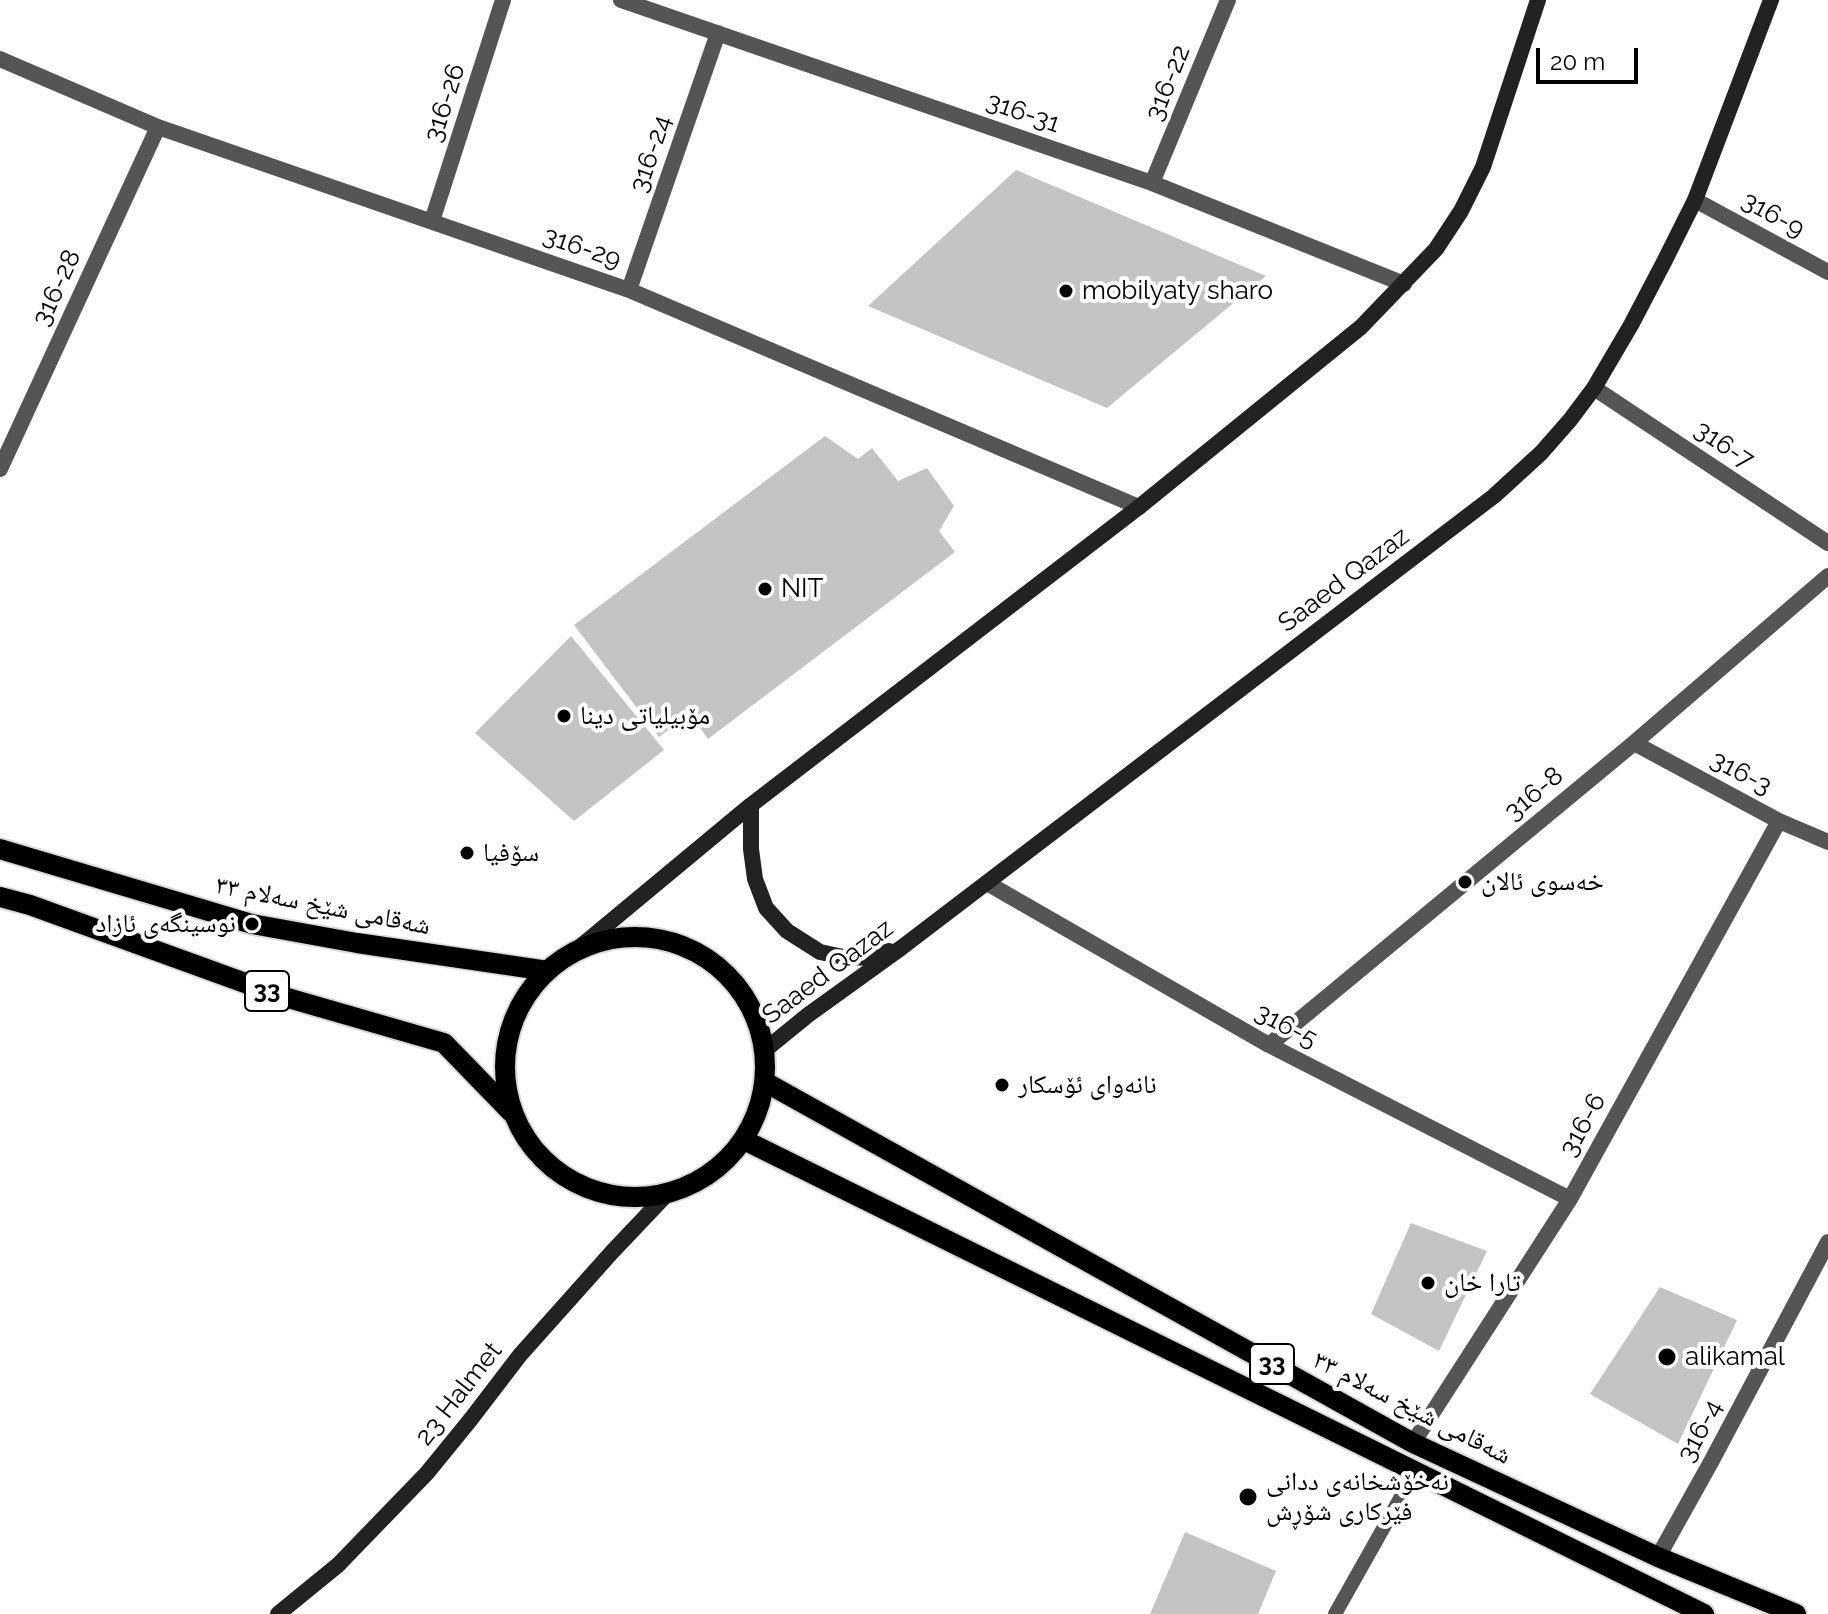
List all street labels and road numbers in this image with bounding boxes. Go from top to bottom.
street label: 316-22 [1139,41,1197,125]
street label: 316-26 [418,60,472,146]
street label: 316-31 [982,86,1064,140]
street label: 316-24 [623,111,679,197]
street label: 316-9 [1736,185,1810,245]
street label: 316-29 [539,220,625,276]
street label: 316-28 [26,245,88,331]
street label: 316-7 [1688,414,1760,476]
street label: Saaed Qazaz [1273,521,1415,639]
street label: 316-3 [1705,744,1777,802]
street label: 316-8 [1498,760,1570,828]
street label: شەقامی شێخ سەلام ٣٣ [213,870,433,942]
street label: Saaed Qazaz [757,913,899,1031]
road number: 33 [245,971,289,1011]
street label: 316-5 [1250,997,1322,1055]
street label: 316-6 [1553,1088,1613,1162]
street label: 23 Halmet [409,1336,509,1452]
road number: 33 [1250,1344,1294,1384]
street label: شەقامی شێخ سەلام ٣٣ [1308,1345,1516,1471]
street label: 316-4 [1671,1395,1729,1467]

